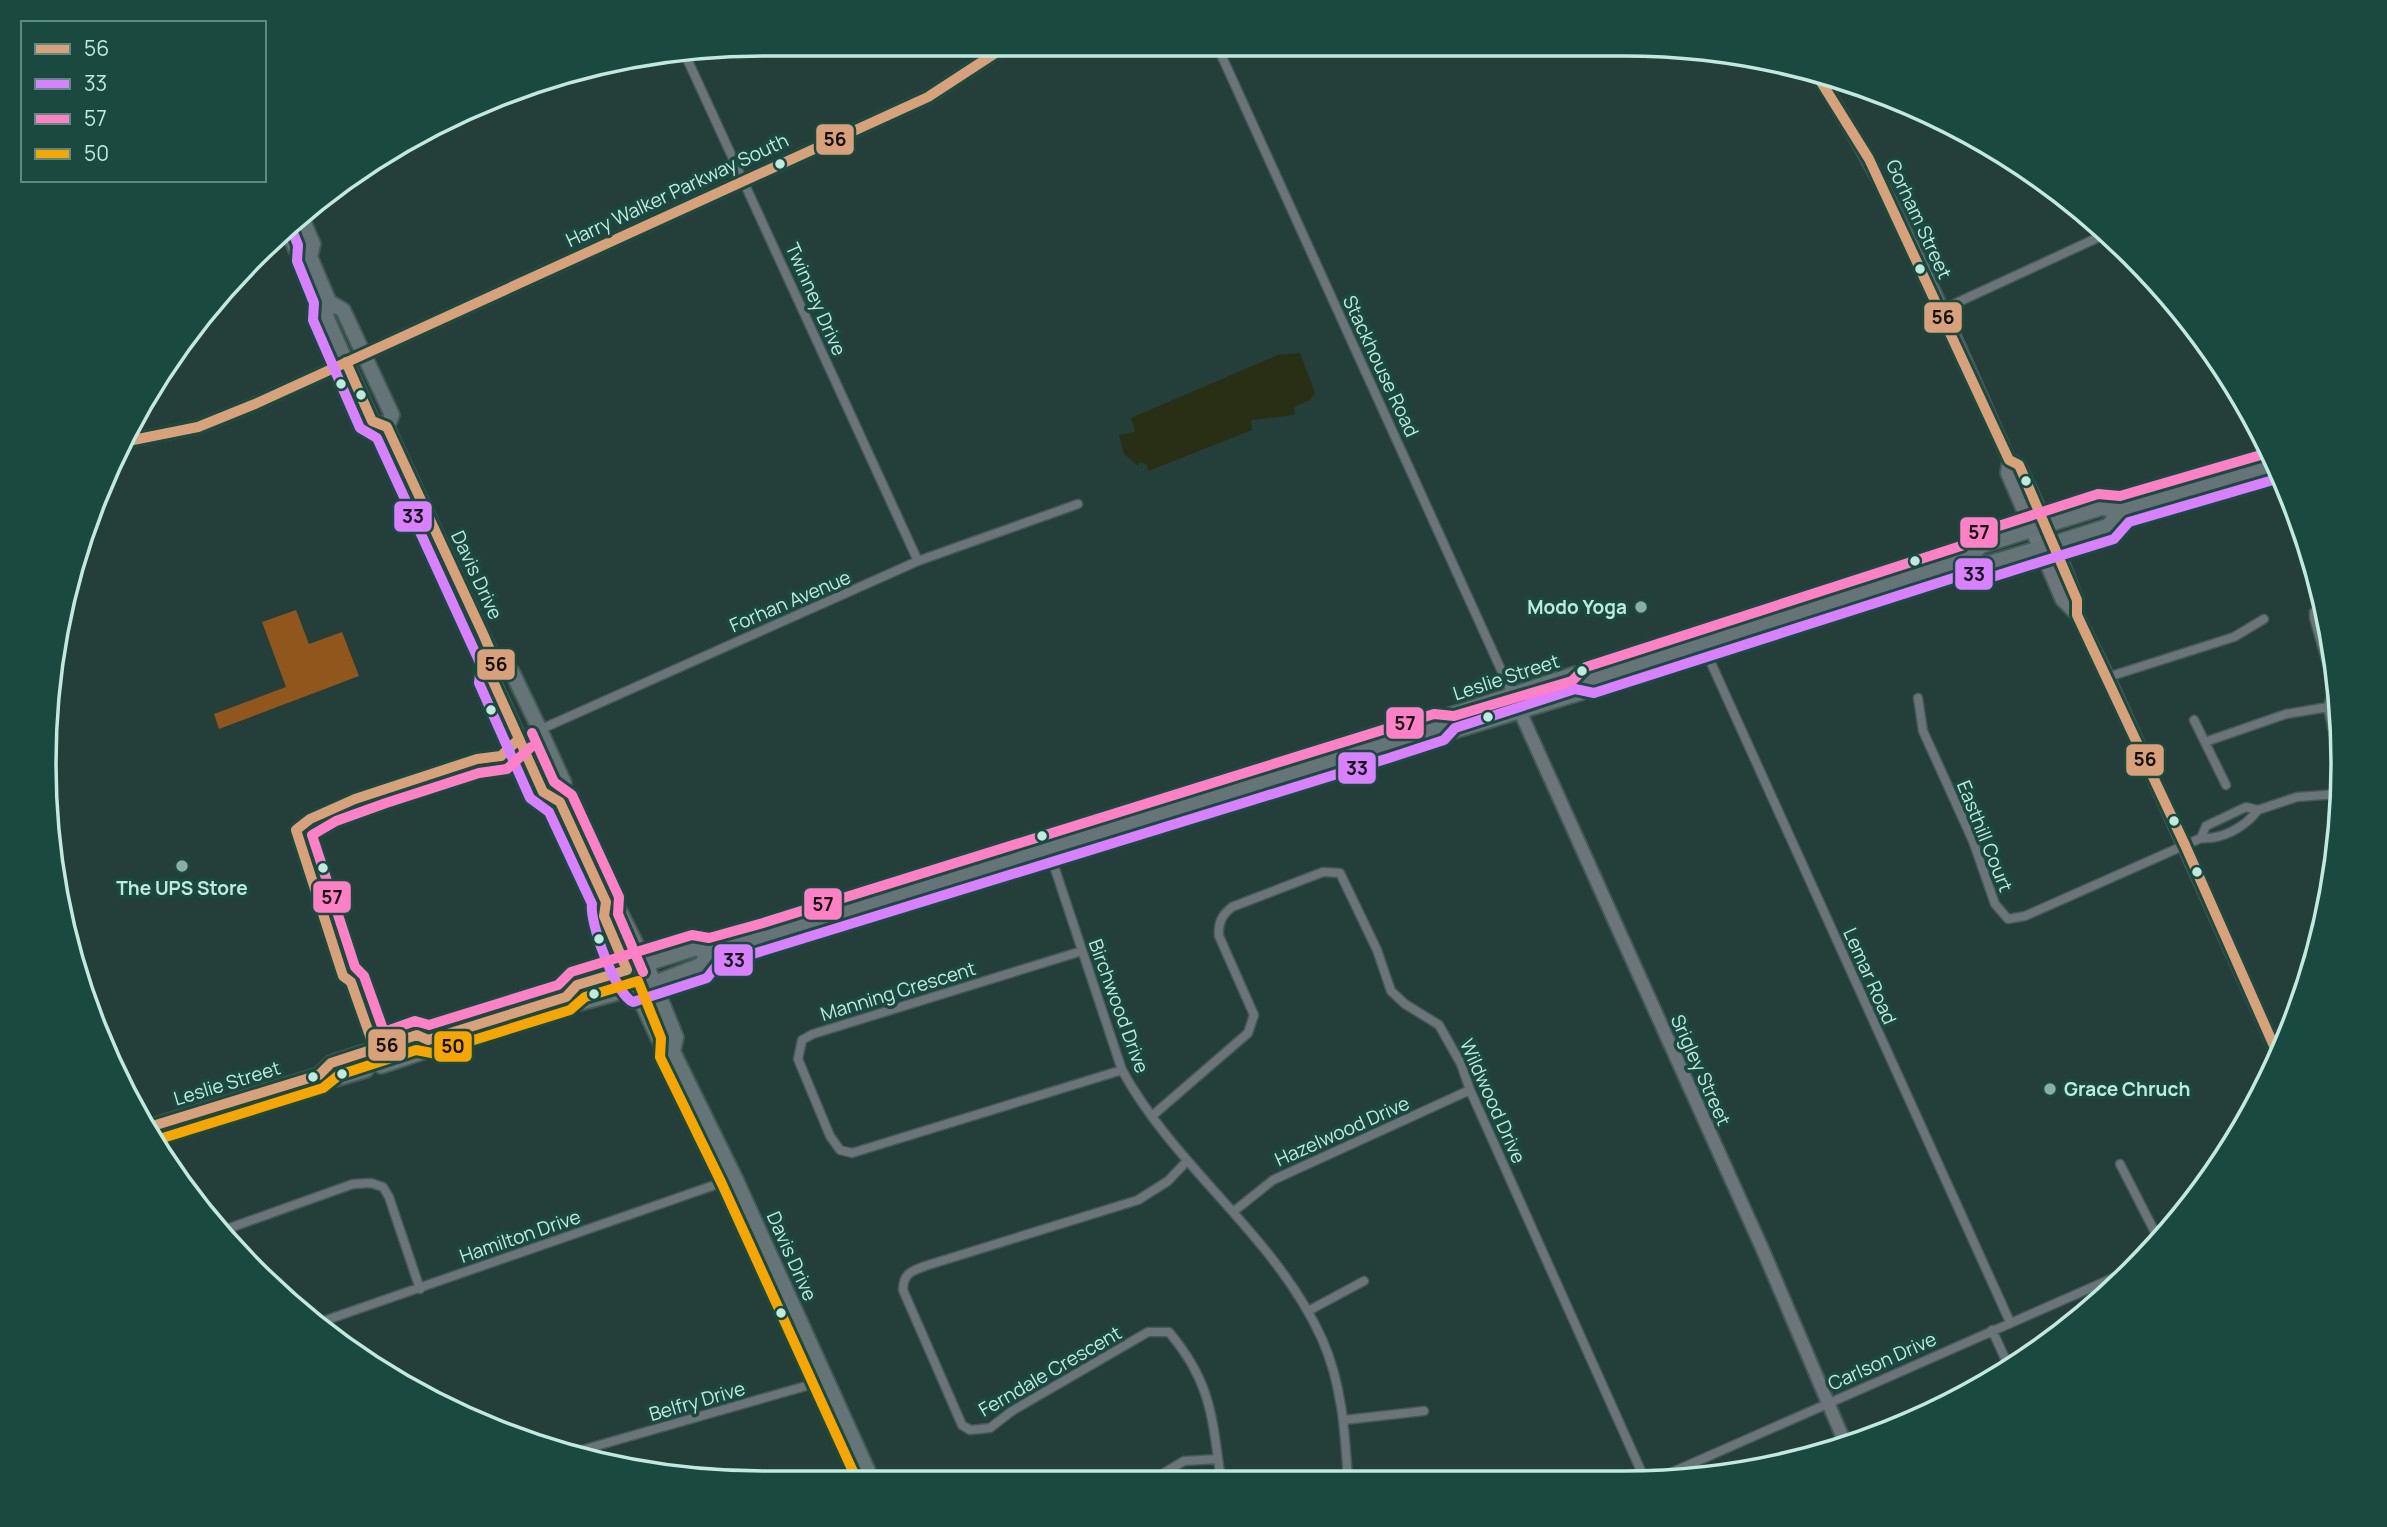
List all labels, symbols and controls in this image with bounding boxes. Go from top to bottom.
legend [21,21,266,182]
text: 56 [84,34,109,62]
text: 33 [84,69,107,97]
text: 57 [84,104,107,132]
line badge: 56 [815,123,855,156]
text: 56 [824,126,846,152]
street label: Harry Walker Parkway South [562,127,792,253]
text: 50 [84,139,109,167]
street label: Gorham Street [1880,155,1958,283]
unlabelled marker [773,157,787,171]
street label: Twinney Drive [780,238,852,360]
unlabelled marker [1913,262,1927,276]
street label: Stackhouse Road [1337,291,1425,441]
line badge: 56 [1923,301,1963,334]
text: 56 [1932,304,1954,330]
unlabelled marker [334,377,348,391]
unlabelled marker [354,388,368,402]
unlabelled marker [2019,474,2033,488]
line badge: 33 [393,500,433,533]
text: 33 [402,503,424,529]
line badge: 57 [1959,516,1999,549]
text: 57 [1968,519,1990,545]
street label: Davis Drive [445,526,509,624]
unlabelled marker [1908,554,1922,568]
line badge: 33 [1954,557,1994,591]
text: 33 [1963,561,1985,587]
street label: Forhan Avenue [725,564,855,638]
place label: Modo Yoga [1527,594,1627,620]
marker: Modo Yoga [1633,599,1649,615]
line badge: 56 [476,648,516,681]
street label: Leslie Street [1449,648,1563,706]
text: 56 [485,651,507,677]
unlabelled marker [1575,664,1589,678]
unlabelled marker [484,703,498,717]
line badge: 57 [1385,706,1425,740]
text: 57 [1394,710,1416,736]
unlabelled marker [1481,710,1495,724]
line badge: 56 [2125,743,2165,777]
text: 56 [2134,746,2156,772]
line badge: 33 [1337,751,1377,785]
text: 33 [1346,755,1368,781]
street label: Easthill Court [1951,776,2019,896]
unlabelled marker [2167,814,2181,828]
unlabelled marker [1035,829,1049,843]
marker: The UPS Store [174,858,190,874]
unlabelled marker [316,861,330,875]
unlabelled marker [2190,865,2204,879]
place label: The UPS Store [116,875,248,901]
line badge: 57 [312,880,352,914]
text: 57 [321,884,343,910]
line badge: 57 [803,887,843,921]
text: 57 [812,891,834,917]
street label: Lemar Road [1837,924,1903,1028]
unlabelled marker [592,932,606,946]
street label: Birchwood Drive [1083,935,1155,1077]
line badge: 33 [713,943,754,977]
text: 33 [723,947,745,973]
street label: Manning Crescent [817,955,979,1027]
unlabelled marker [587,987,601,1001]
street label: Srigley Street [1665,1010,1737,1130]
line badge: 56 [367,1028,407,1062]
line badge: 50 [433,1030,473,1063]
text: 56 [376,1032,398,1058]
text: 50 [441,1033,465,1059]
street label: Wildwood Drive [1454,1035,1532,1167]
street label: Leslie Street [170,1054,284,1112]
unlabelled marker [335,1067,349,1081]
unlabelled marker [306,1070,320,1084]
place label: Grace Chruch [2064,1076,2190,1102]
marker: Grace Chruch [2042,1081,2058,1097]
street label: Hazelwood Drive [1271,1090,1413,1172]
street label: Hamilton Drive [456,1203,584,1269]
street label: Davis Drive [761,1207,823,1305]
unlabelled marker [774,1306,788,1320]
street label: Ferndale Crescent [974,1320,1126,1422]
street label: Carlson Drive [1824,1325,1940,1397]
street label: Belfry Drive [646,1375,748,1427]

